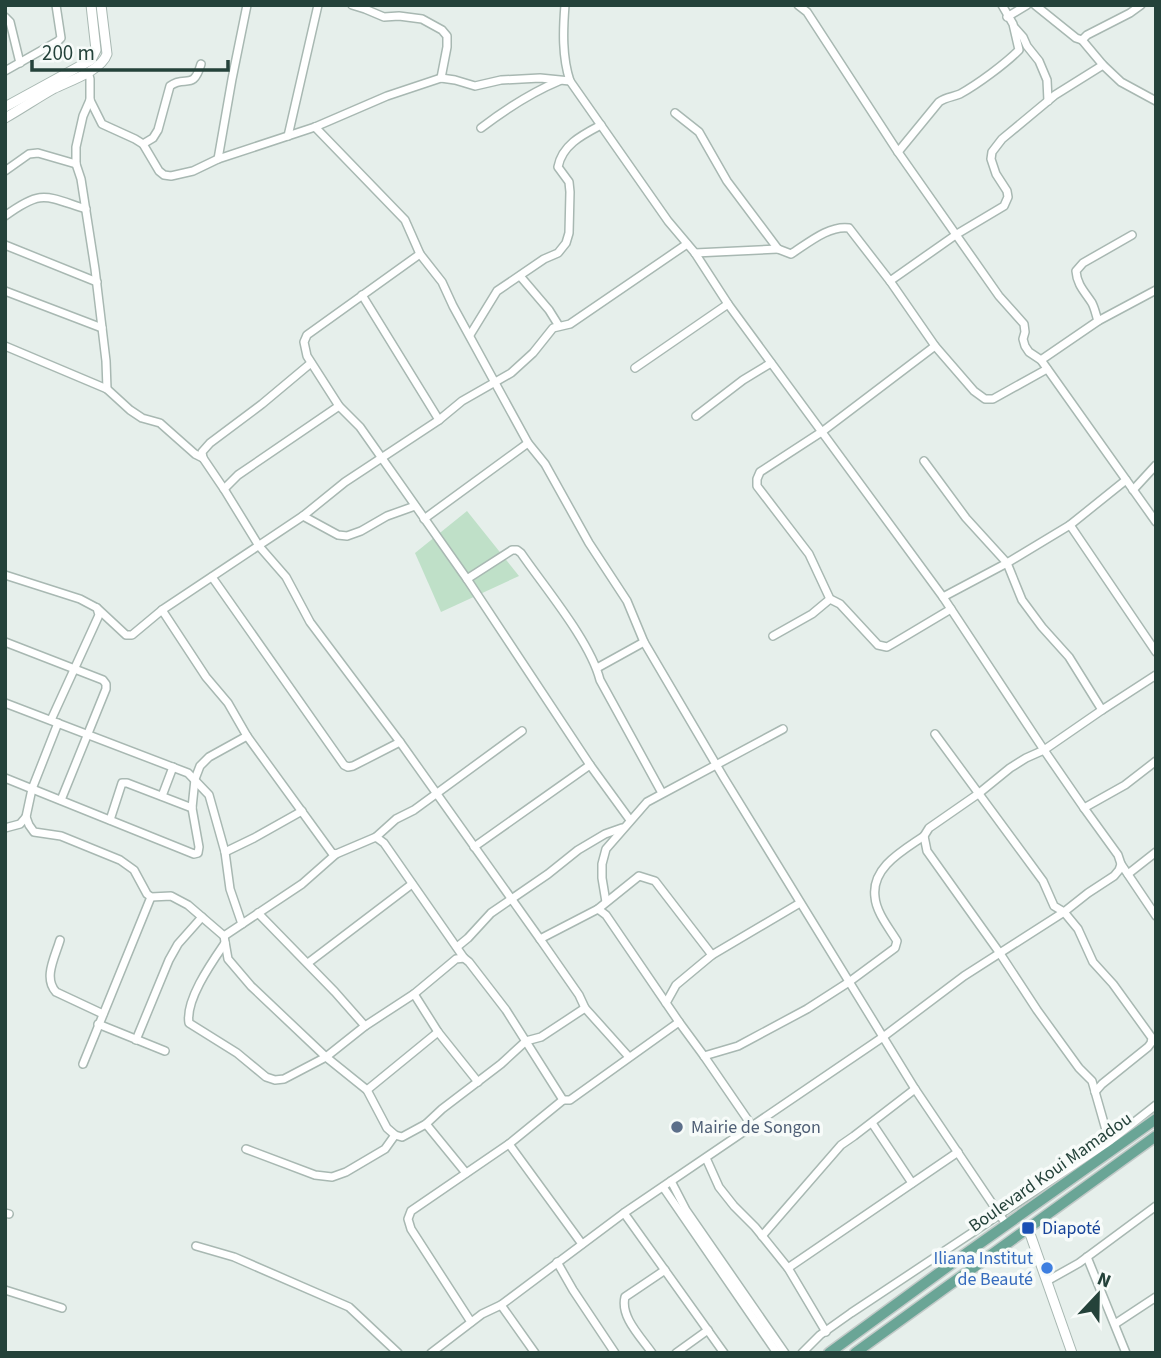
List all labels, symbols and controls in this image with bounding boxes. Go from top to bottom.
scale bar [32,28,228,72]
text: 200 m [42,38,95,68]
street label: Boulevard Koui Mamadou [964,1107,1137,1238]
place label: Mairie de Songon [691,1115,821,1140]
marker: Mairie de Songon [669,1119,685,1135]
place label: Diapoté [1042,1216,1101,1241]
marker: Diapoté [1020,1220,1036,1236]
place label: Iliana Institut de Beauté [933,1246,1033,1292]
marker: Iliana Institut de Beauté [1039,1260,1055,1276]
north arrow [1063,1260,1133,1330]
text: N [1093,1266,1115,1296]

